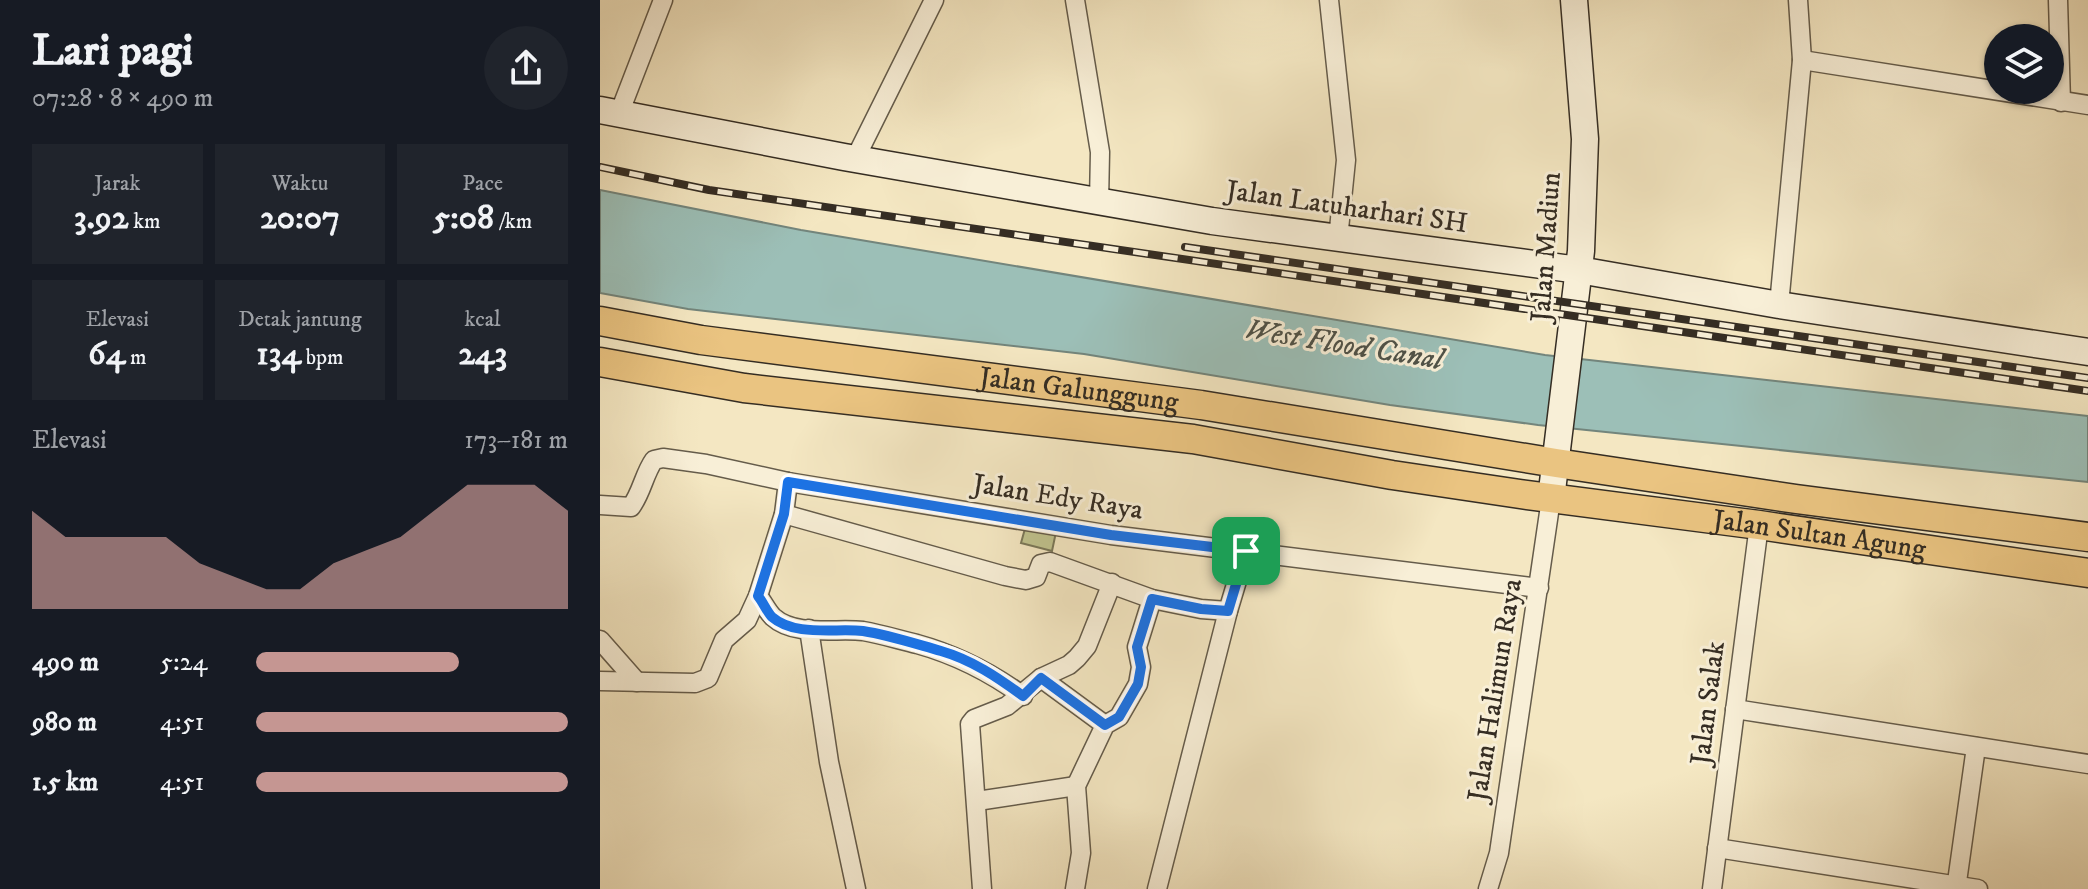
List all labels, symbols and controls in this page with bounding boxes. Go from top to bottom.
text: Lari pagi [32,24,193,79]
map controls [1984,24,2064,104]
button: layers [1984,24,2064,104]
button: share [484,26,568,110]
text: 07:28 · 8 × 490 m [32,82,213,115]
text: Jarak [94,170,140,197]
text: Waktu [272,170,328,197]
text: Pace [462,170,503,197]
street label: Jalan Madiun [1523,171,1569,326]
street label: Jalan Latuharhari SH [1221,172,1470,241]
text: 3.92 [74,197,128,239]
text: 20:07 [260,197,340,239]
text: 5:08 [433,197,494,239]
text: km [128,208,161,235]
text: /km [494,208,532,235]
text: Elevasi [86,306,149,333]
text: Detak jantung [238,306,362,333]
text: kcal [465,306,501,333]
water label: West Flood Canal [1242,311,1449,379]
text: 64 [88,333,125,375]
text: 134 [256,333,301,375]
text: 243 [458,333,507,375]
text: m [125,344,147,371]
text: bpm [301,344,344,371]
street label: Jalan Galunggung [974,358,1181,419]
text: Elevasi [32,424,107,457]
text: 173–181 m [464,424,568,457]
street label: Jalan Edy Raya [967,466,1146,528]
street label: Jalan Sultan Agung [1708,501,1929,567]
pin [1212,517,1280,585]
icon: arrive [1224,529,1268,573]
street label: Jalan Halimun Raya [1460,576,1530,807]
street label: Jalan Salak [1683,639,1733,770]
text: 490 m [32,646,99,679]
text: 5:24 [160,646,207,679]
text: 980 m [32,706,97,739]
text: 4:51 [160,706,204,739]
text: 1.5 km [32,766,98,799]
text: 4:51 [160,766,204,799]

